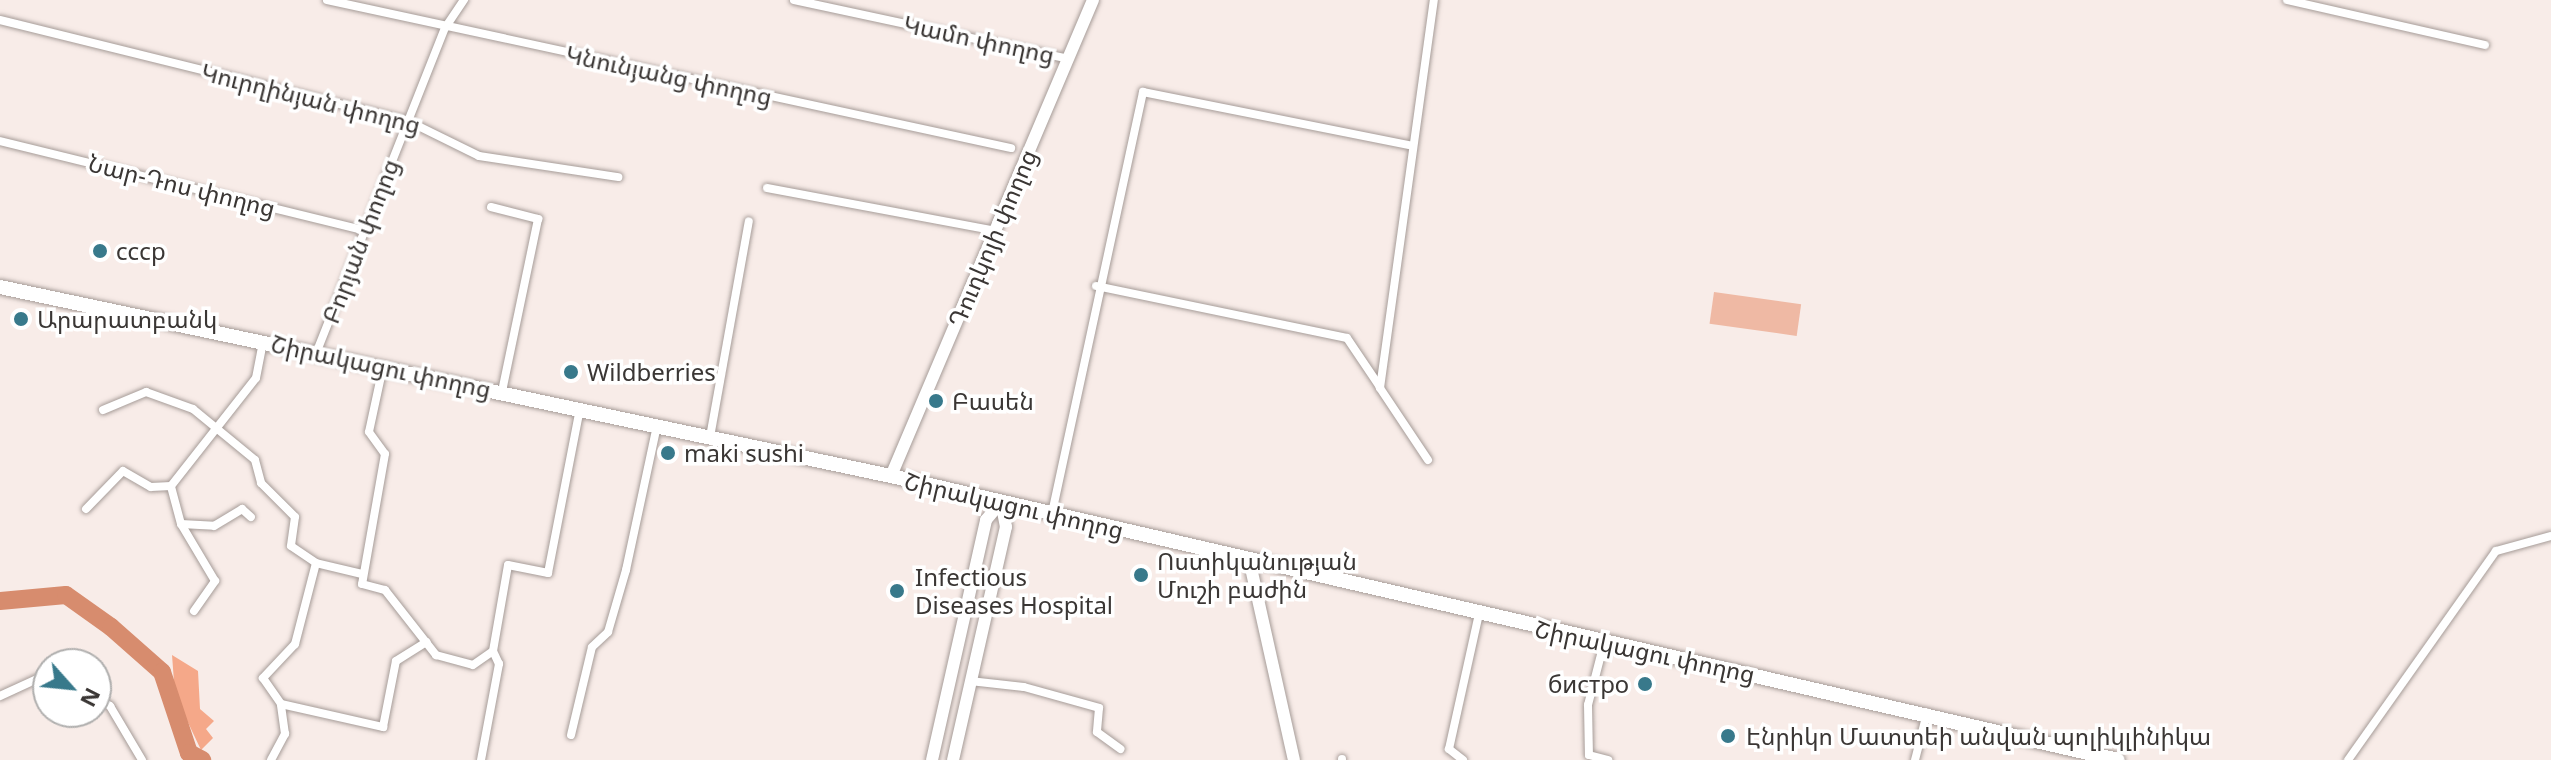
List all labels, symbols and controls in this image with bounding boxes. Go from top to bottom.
street label: Կամո փողոց [901,9,1057,69]
street label: Կնունյանց փողոց [563,39,775,111]
street label: Կուրղինյան փողոց [198,57,424,139]
street label: Դուդկոյի փողոց [942,145,1042,331]
street label: Նար-Դոս փողոց [86,148,278,222]
street label: Բորյան փողոց [315,155,405,327]
place label: ссср [116,237,166,265]
marker: ссср [91,242,109,260]
place label: Արարատբանկ [37,305,217,333]
marker: Արարատբանկ [12,310,30,328]
street label: Շիրակացու փողոց [268,329,494,403]
place label: Wildberries [587,358,716,386]
marker: Wildberries [562,363,580,381]
place label: Բասեն [952,387,1034,415]
marker: Բասեն [927,392,945,410]
place label: maki sushi [684,439,804,467]
marker: maki sushi [659,444,677,462]
street label: Շիրակացու փողոց [901,466,1127,544]
place label: Ոստիկանության Մուշի բաժին [1157,547,1357,603]
place label: Infectious Diseases Hospital [915,563,1113,619]
marker: Ոստիկանության Մուշի բաժին [1132,566,1150,584]
marker: Infectious Diseases Hospital [886,580,908,602]
street label: Շիրակացու փողոց [1532,614,1758,688]
north arrow [32,648,112,728]
place label: бистро [1548,670,1629,698]
marker: бистро [1636,675,1654,693]
text: N [74,683,109,713]
place label: Էնրիկո Մատտեի անվան պոլիկլինիկա [1746,722,2211,750]
marker: Էնրիկո Մատտեի անվան պոլիկլինիկա [1717,725,1739,747]

